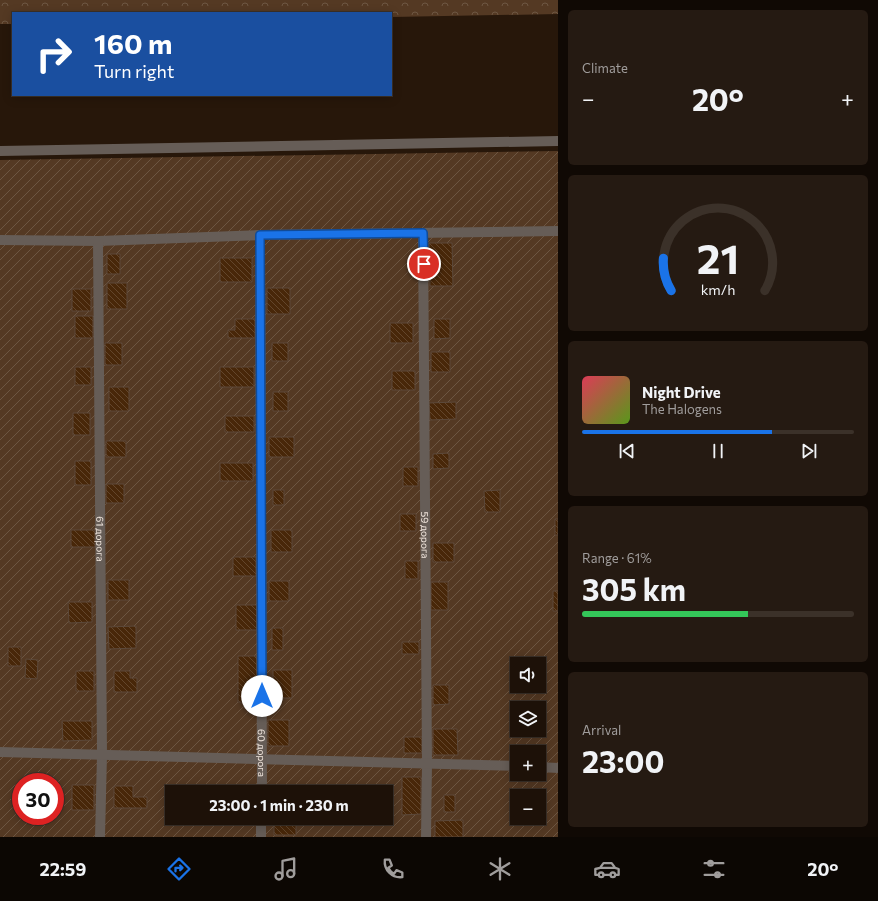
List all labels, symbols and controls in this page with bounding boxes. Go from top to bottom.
text: 160 m [94,26,172,60]
icon: right [28,28,80,80]
text: Turn right [94,60,174,82]
text: Climate [582,60,628,76]
text: 20° [692,80,744,117]
text: − [582,85,595,112]
text: + [841,85,854,112]
text: 21 [697,232,739,283]
pin [407,247,441,281]
icon: arrive [413,253,435,275]
text: km/h [701,280,735,298]
text: Night Drive [642,383,721,401]
text: The Halogens [642,401,722,417]
icon: previous [616,440,638,462]
icon: pause [707,440,729,462]
icon: next [798,440,820,462]
street label: 59 дорога [419,511,431,559]
street label: 61 дорога [94,516,106,562]
text: Range · 61% [582,550,652,566]
text: 305 km [582,570,686,607]
map controls [510,657,546,825]
button: sound [510,657,546,693]
position arrow [241,675,283,717]
button: layers [510,701,546,737]
text: Arrival [582,722,621,738]
street label: 60 дорога [256,729,268,777]
text: 23:00 [582,742,664,779]
button: + [510,745,546,781]
speed limit sign: 30 [12,773,64,825]
button: − [510,789,546,825]
text: 23:00 · 1 min · 230 m [209,796,349,814]
icon: directions [165,855,193,883]
icon: music [272,855,300,883]
icon: phone [379,855,407,883]
icon: climate [486,855,514,883]
icon: car [593,855,621,883]
icon: filters [700,855,728,883]
text: 22:59 [40,858,86,880]
text: 20° [807,858,838,880]

